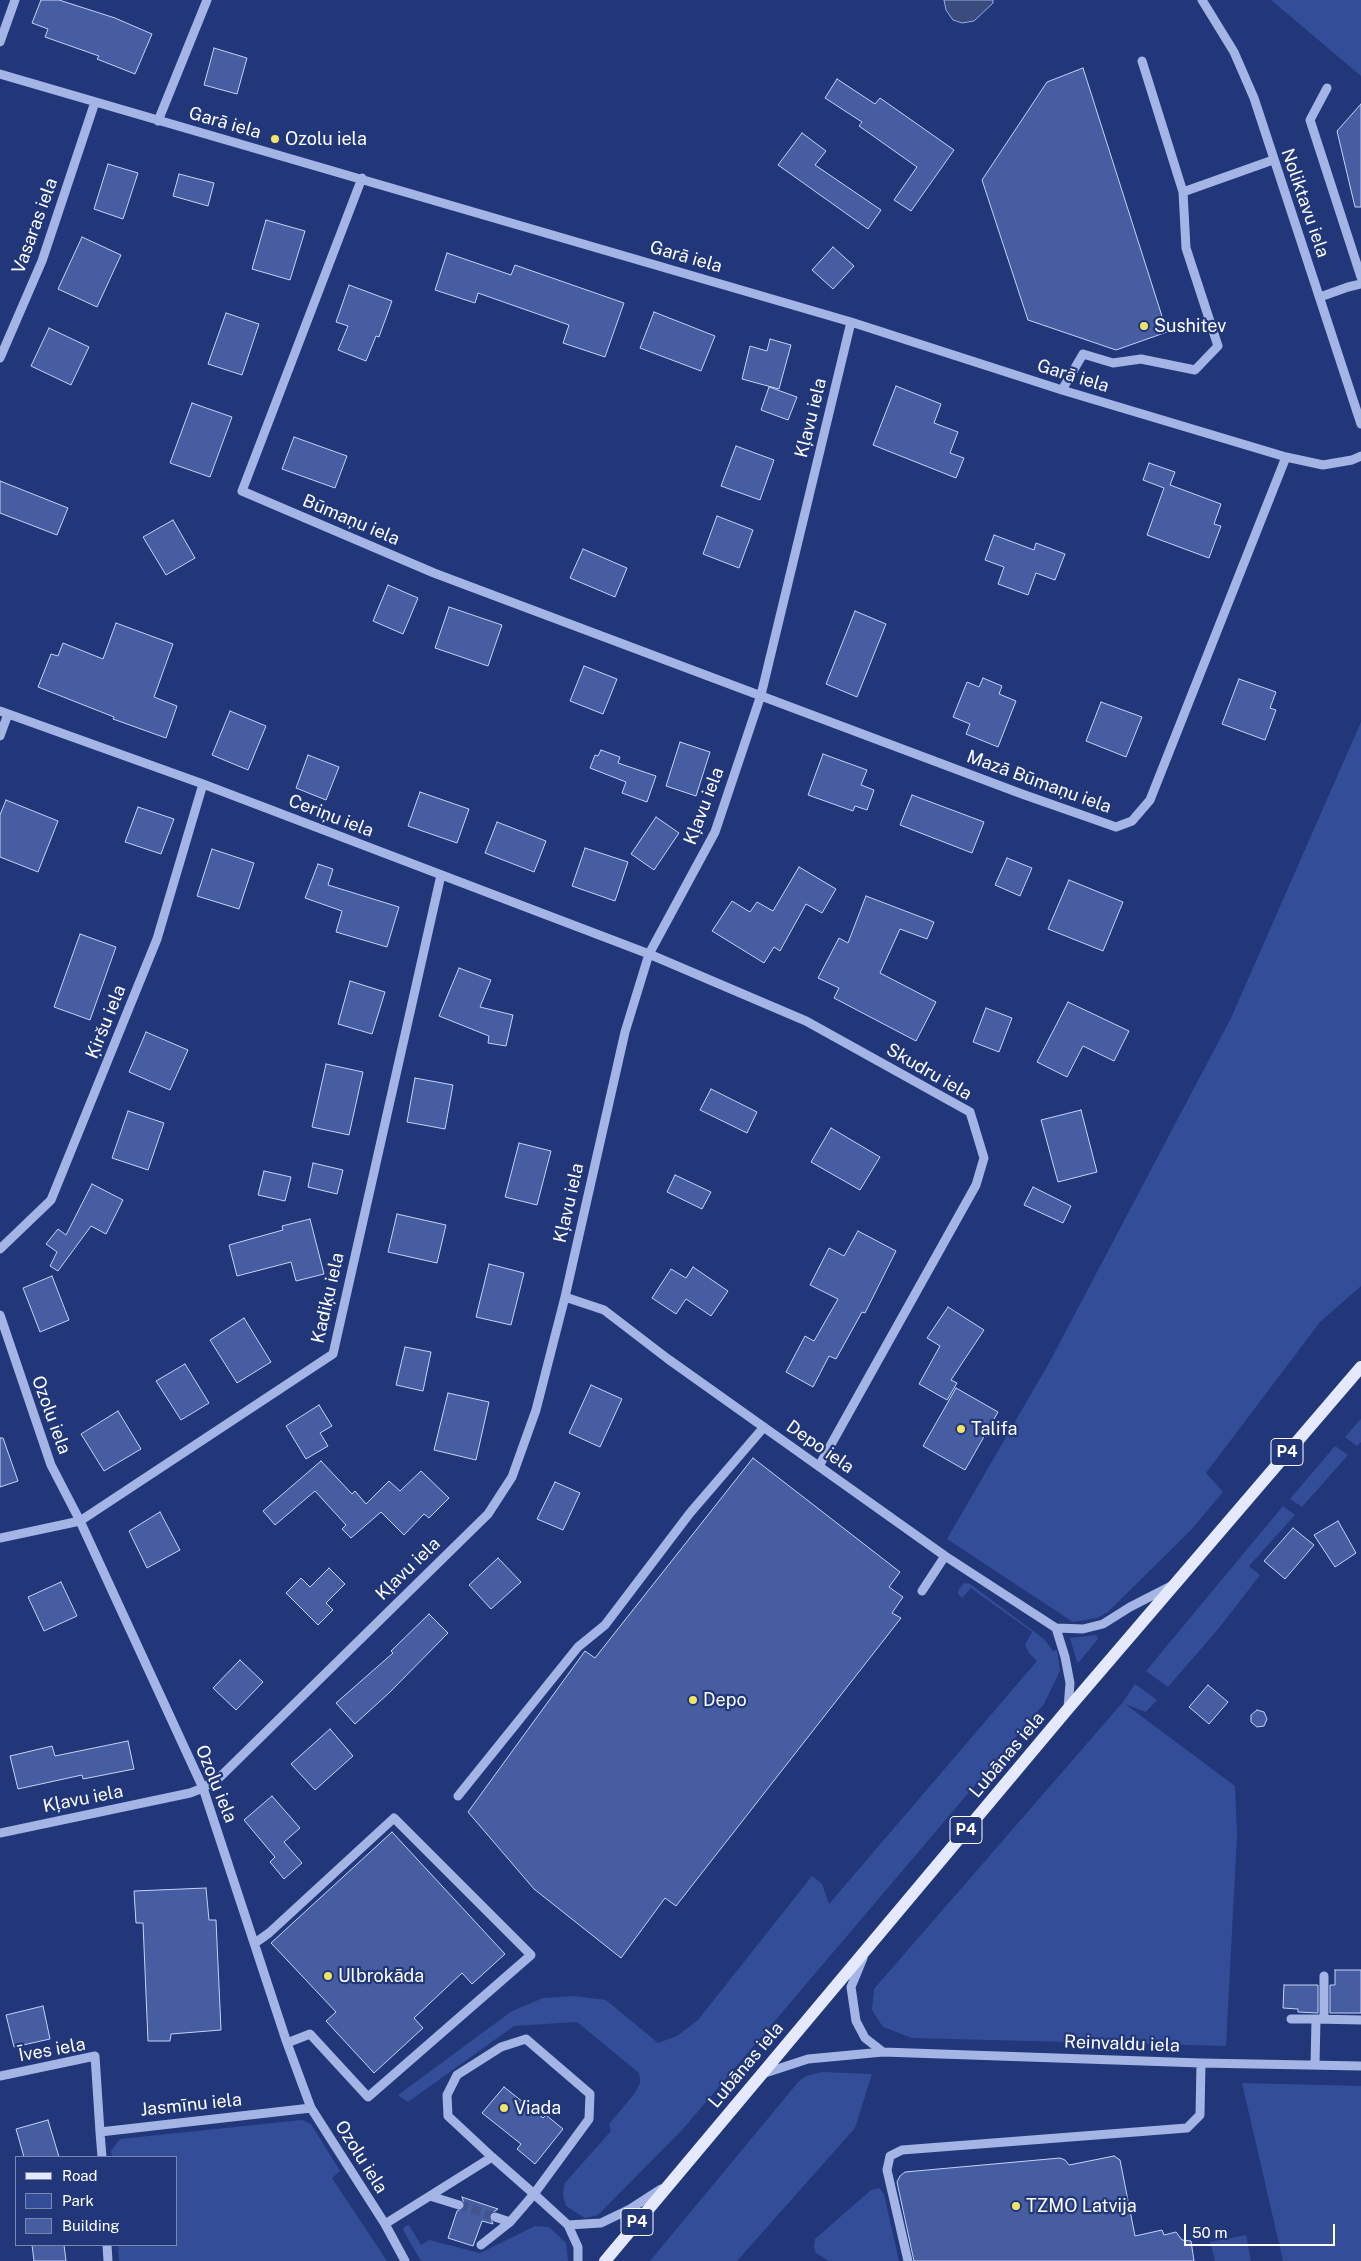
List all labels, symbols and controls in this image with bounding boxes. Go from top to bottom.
street label: Garā iela [186,102,264,144]
place label: Ozolu iela [285,128,367,150]
marker: Ozolu iela [269,133,281,145]
street label: Noliktavu iela [1276,146,1334,260]
street label: Vasaras iela [8,175,62,277]
street label: Garā iela [647,236,725,278]
place label: Sushitev [1154,315,1226,337]
marker: Sushitev [1138,320,1150,332]
street label: Garā iela [1034,355,1112,397]
street label: Kļavu iela [791,376,831,460]
street label: Būmaņu iela [299,490,403,550]
street label: Mazā Būmaņu iela [964,746,1114,818]
street label: Kļavu iela [679,764,729,848]
street label: Ceriņu iela [285,790,377,842]
street label: Ķiršu iela [81,982,131,1062]
street label: Skudru iela [882,1039,976,1105]
street label: Kļavu iela [549,1161,589,1245]
street label: Kadiķu iela [307,1251,349,1345]
street label: Ozolu iela [27,1373,75,1457]
street label: Depo iela [782,1416,858,1478]
place label: Talifa [971,1418,1018,1440]
marker: Talifa [955,1423,967,1435]
road number: P4 [1271,1438,1303,1465]
street label: Kļavu iela [371,1533,445,1605]
place label: Depo [703,1689,747,1711]
marker: Depo [687,1694,699,1706]
street label: Lubānas iela [965,1708,1049,1802]
street label: Ozolu iela [191,1742,241,1826]
street label: Kļavu iela [41,1781,125,1817]
road number: P4 [950,1816,982,1844]
place label: Ulbrokāda [338,1965,424,1987]
marker: Ulbrokāda [322,1970,334,1982]
street label: Lubānas iela [704,2018,788,2112]
street label: Reinvaldu iela [1064,2031,1180,2057]
street label: Īves iela [17,2033,87,2067]
street label: Jasmīnu iela [139,2089,243,2121]
place label: Viada [514,2097,561,2119]
marker: Viada [498,2102,510,2114]
street label: Ozolu iela [330,2117,392,2197]
legend [15,2156,178,2246]
text: Road [62,2167,98,2184]
text: Park [62,2192,94,2209]
place label: TZMO Latvija [1026,2195,1137,2217]
marker: TZMO Latvija [1010,2200,1022,2212]
road number: P4 [621,2208,653,2236]
scale bar [1186,2214,1337,2246]
text: Building [62,2217,120,2234]
text: 50 m [1192,2224,1227,2241]

